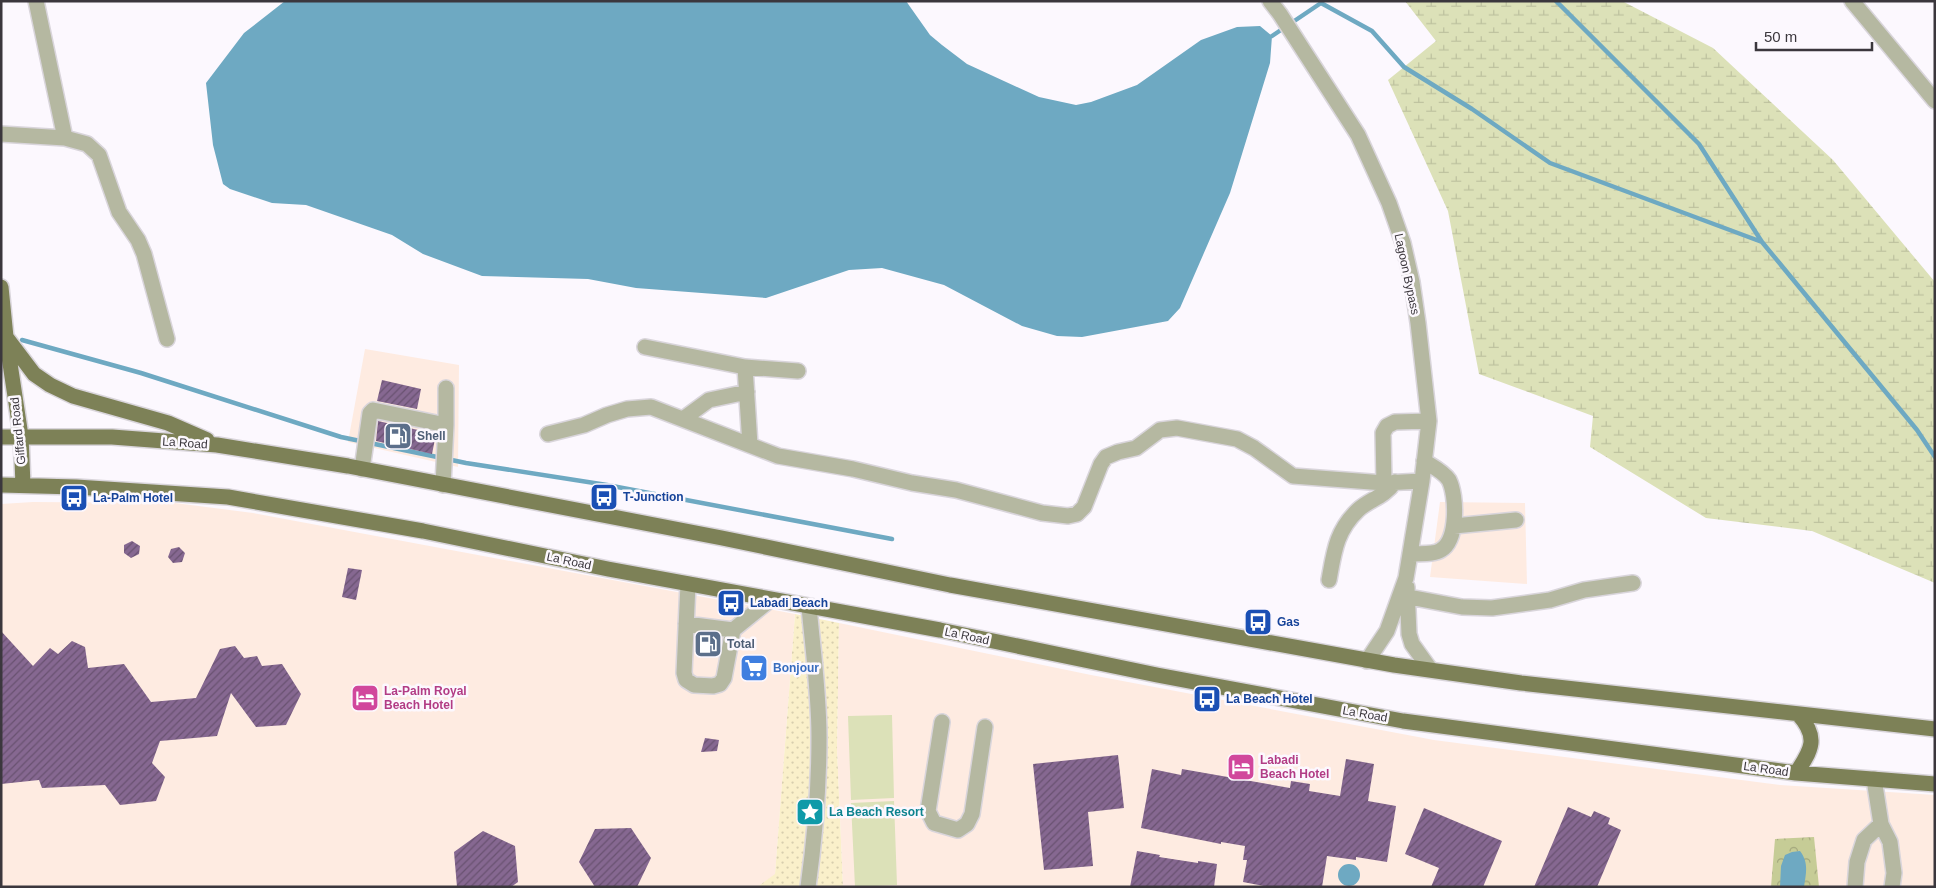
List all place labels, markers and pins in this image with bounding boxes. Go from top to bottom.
fuel station icon: Shell [383,421,413,451]
place label: Shell [417,429,446,443]
bus stop icon: T-Junction [589,482,619,512]
bus stop icon: La-Palm Hotel [59,483,89,513]
place label: T-Junction [623,490,684,504]
place label: La-Palm Hotel [93,491,173,505]
bus stop icon: Labadi Beach [716,588,746,618]
place label: Labadi Beach [750,596,828,610]
bus stop icon: Gas [1243,607,1273,637]
place label: Gas [1277,615,1300,629]
fuel station icon: Total [693,629,723,659]
place label: Total [727,637,755,651]
supermarket icon: Bonjour [739,653,769,683]
place label: Bonjour [773,661,819,675]
hotel icon: La-Palm Royal Beach Hotel [350,683,380,713]
place label: La-Palm Royal Beach Hotel [384,684,467,712]
bus stop icon: La Beach Hotel [1192,684,1222,714]
place label: La Beach Hotel [1226,692,1313,706]
hotel icon: Labadi Beach Hotel [1226,752,1256,782]
place label: Labadi Beach Hotel [1260,753,1329,781]
place icon: La Beach Resort [795,797,825,827]
place label: La Beach Resort [829,805,924,819]

